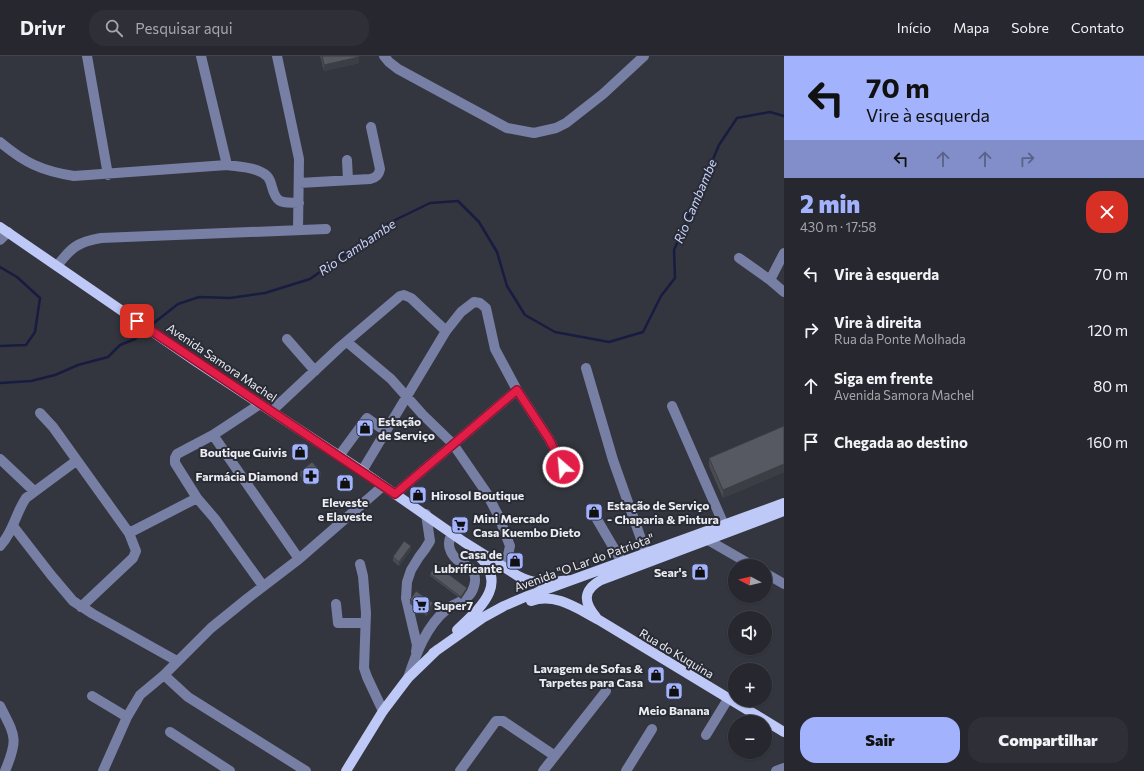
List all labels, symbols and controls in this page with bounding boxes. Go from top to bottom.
search box [89,10,369,46]
text: Drivr [20,16,65,39]
icon: search [103,17,125,39]
text: Pesquisar aqui [135,19,233,37]
text: Início [897,19,931,36]
text: Mapa [953,19,989,36]
text: Sobre [1011,19,1049,36]
text: Contato [1071,19,1124,36]
text: 70 m [866,70,930,104]
icon: left [800,72,852,124]
text: Vire à esquerda [866,104,990,126]
icon: left [890,148,912,170]
icon: ahead [932,148,954,170]
icon: ahead [974,148,996,170]
icon: right [1016,148,1038,170]
water label: Rio Cambambe [670,156,720,245]
text: 2 min [800,189,860,218]
button: close [1086,191,1128,233]
water label: Rio Cambambe [315,215,399,279]
text: 430 m · 17:58 [800,219,876,235]
icon: left [800,263,822,285]
text: Vire à esquerda [834,265,939,283]
text: 70 m [1094,265,1128,283]
pin [120,304,154,338]
icon: arrive [126,310,148,332]
text: Vire à direita [834,313,922,331]
icon: right [800,319,822,341]
street label: Avenida Samora Machel [164,320,280,404]
text: 120 m [1088,321,1128,339]
text: Rua da Ponte Molhada [834,331,966,347]
text: Siga em frente [834,369,933,387]
icon: ahead [800,375,822,397]
text: 80 m [1093,377,1128,395]
text: Avenida Samora Machel [834,387,974,403]
place label: Estação de Serviço [378,414,435,442]
shop icon: Estação de Serviço [355,418,375,438]
icon: arrive [800,431,822,453]
text: Chegada ao destino [834,433,968,451]
text: 160 m [1087,433,1128,451]
shop icon: Boutique Guivis [290,442,310,462]
place label: Boutique Guivis [200,445,287,459]
position arrow [542,446,584,488]
pharmacy icon: Farmácia Diamond [301,466,321,486]
place label: Farmácia Diamond [195,469,298,483]
shop icon: Eleveste e Elaveste [335,473,355,493]
shop icon: Hirosol Boutique [408,485,428,505]
place label: Hirosol Boutique [431,488,524,502]
place label: Eleveste e Elaveste [318,495,372,523]
place label: Estação de Serviço - Chaparia & Pintura [607,498,719,526]
shop icon: Estação de Serviço - Chaparia & Pintura [584,502,604,522]
place label: Mini Mercado Casa Kuembo Dieto [473,511,581,539]
supermarket icon: Mini Mercado Casa Kuembo Dieto [450,515,470,535]
street label: Avenida "O Lar do Patriota" [512,530,656,594]
place label: Casa de Lubrificante [434,547,502,575]
shop icon: Casa de Lubrificante [505,551,525,571]
north arrow [728,559,772,603]
map controls [728,559,772,759]
shop icon: Sear's [690,562,710,582]
place label: Sear's [654,565,687,579]
supermarket icon: Super7 [411,595,431,615]
place label: Super7 [434,598,473,612]
button: sound [728,611,772,655]
street label: Rua do Kuquina [637,625,717,681]
place label: Lavagem de Sofas & Tarpetes para Casa [533,661,644,689]
button: + [728,663,772,707]
shop icon: Lavagem de Sofas & Tarpetes para Casa [646,665,666,685]
shop icon: Meio Banana [664,681,684,701]
place label: Meio Banana [638,703,710,717]
button: − [728,715,772,759]
button: Sair [800,717,960,763]
button: Compartilhar [968,717,1128,763]

